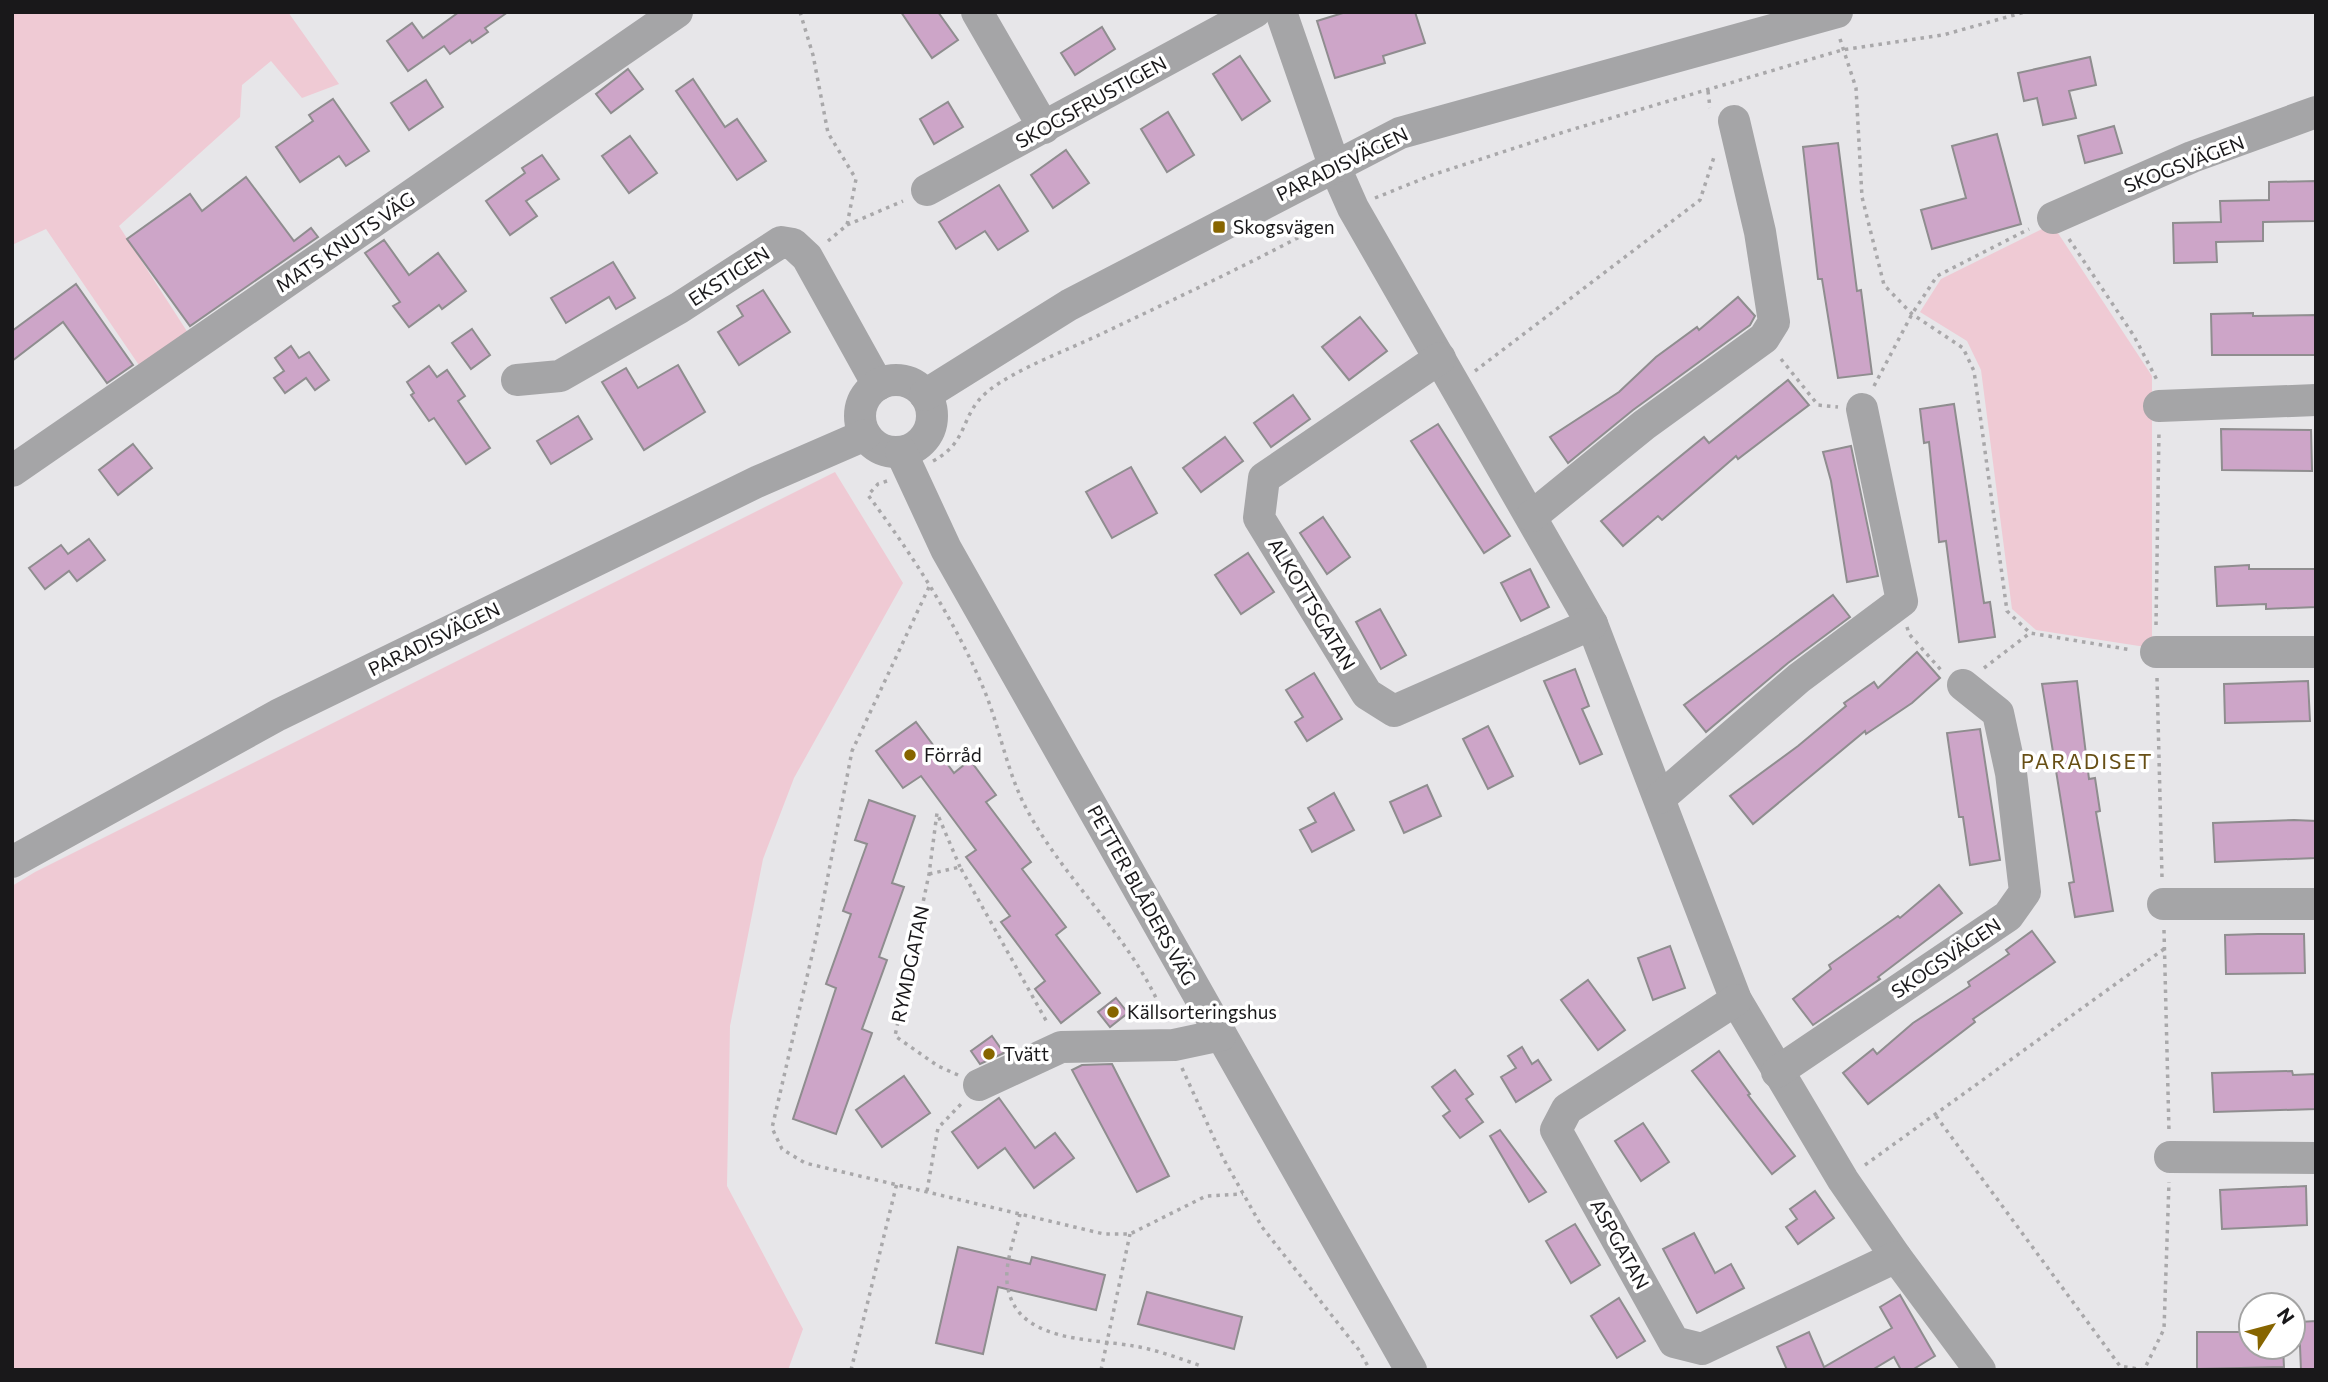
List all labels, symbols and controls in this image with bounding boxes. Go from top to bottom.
street label: SKOGSFRUSTIGEN [1011,51,1170,153]
street label: PARADISVÄGEN [1272,122,1411,205]
street label: SKOGSVÄGEN [2120,130,2247,197]
street label: MATS KNUTS VÄG [271,187,419,297]
place label: Skogsvägen [1233,215,1335,238]
marker: Skogsvägen [1211,219,1227,235]
street label: EKSTIGEN [684,241,774,310]
street label: ALKOTTSGATAN [1264,534,1361,674]
street label: PARADISVÄGEN [364,597,503,680]
place label: Förråd [924,743,982,766]
marker: Förråd [902,747,918,763]
district label: PARADISET [2021,748,2153,773]
street label: PETTER BLÅDERS VÄG [1083,800,1202,989]
street label: RYMDGATAN [886,903,933,1025]
street label: SKOGSVÄGEN [1887,912,2005,1003]
place label: Källsorteringshus [1127,1000,1277,1023]
marker: Källsorteringshus [1105,1004,1121,1020]
place label: Tvätt [1003,1042,1049,1065]
marker: Tvätt [981,1046,997,1062]
street label: ASPGATAN [1586,1195,1655,1293]
north arrow [2237,1291,2307,1361]
text: N [2273,1303,2300,1328]

